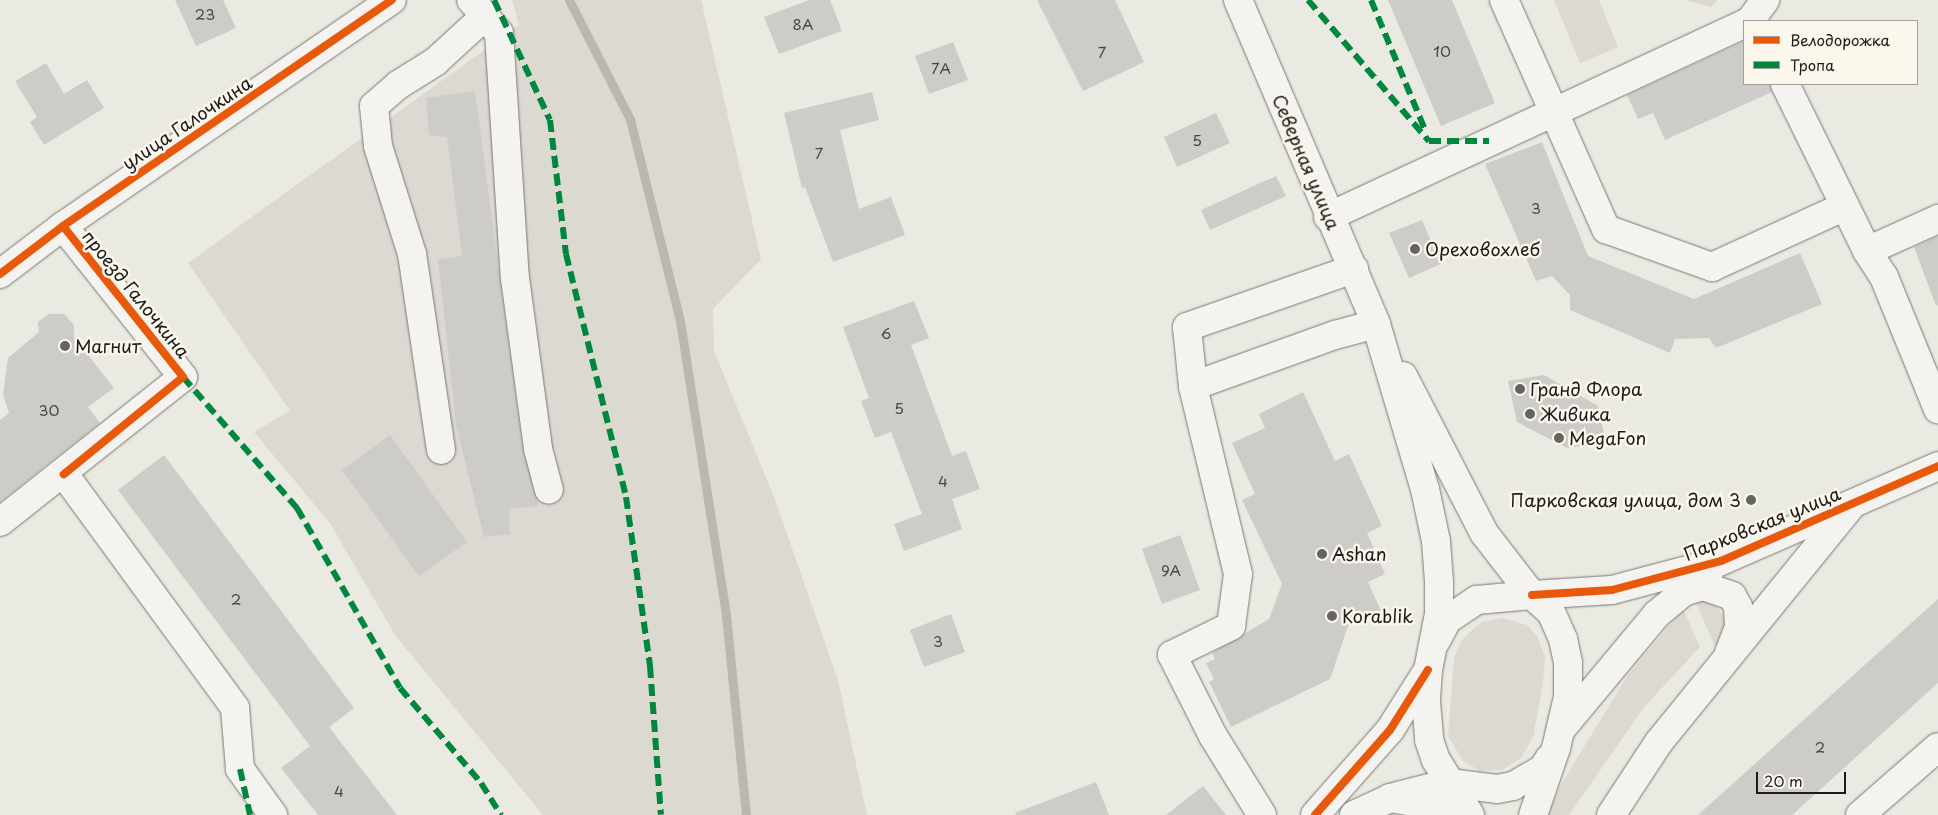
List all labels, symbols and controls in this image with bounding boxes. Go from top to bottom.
house number: 23 [195,5,215,23]
house number: 8А [793,15,813,33]
legend [1743,20,1918,85]
text: Велодорожка [1790,28,1890,51]
house number: 10 [1433,42,1451,60]
house number: 7 [1098,43,1106,61]
text: Тропа [1790,53,1835,76]
house number: 7А [931,59,951,77]
street label: улица Галочкина [118,72,256,174]
street label: Северная улица [1268,91,1344,233]
house number: 5 [1192,131,1202,149]
house number: 7 [815,144,823,162]
house number: 3 [1531,199,1541,217]
street label: проезд Галочкина [78,226,194,362]
place label: Ореховохлеб [1425,238,1540,260]
marker: Ореховохлеб [1409,243,1421,255]
house number: 6 [881,324,891,342]
place label: Магнит [75,335,141,357]
marker: Магнит [59,340,71,352]
place label: Гранд Флора [1530,378,1643,400]
marker: Гранд Флора [1514,383,1526,395]
house number: 5 [894,399,904,417]
house number: 30 [39,401,59,419]
place label: Живика [1540,403,1611,425]
marker: Живика [1524,408,1536,420]
place label: MegaFon [1569,427,1646,449]
marker: MegaFon [1553,432,1565,444]
house number: 4 [938,472,948,490]
street label: Парковская улица [1680,482,1844,566]
place label: Парковская улица, дом 3 [1509,489,1741,511]
marker: Парковская улица, дом 3 [1745,494,1757,506]
place label: Аshan [1332,543,1387,565]
marker: Аshan [1316,548,1328,560]
house number: 9А [1161,561,1181,579]
house number: 2 [231,590,241,608]
place label: Korablik [1342,605,1413,627]
marker: Korablik [1326,610,1338,622]
house number: 3 [933,632,943,650]
house number: 2 [1815,738,1825,756]
scale bar [1758,762,1848,794]
text: 20 m [1764,769,1803,792]
house number: 4 [334,782,344,800]

